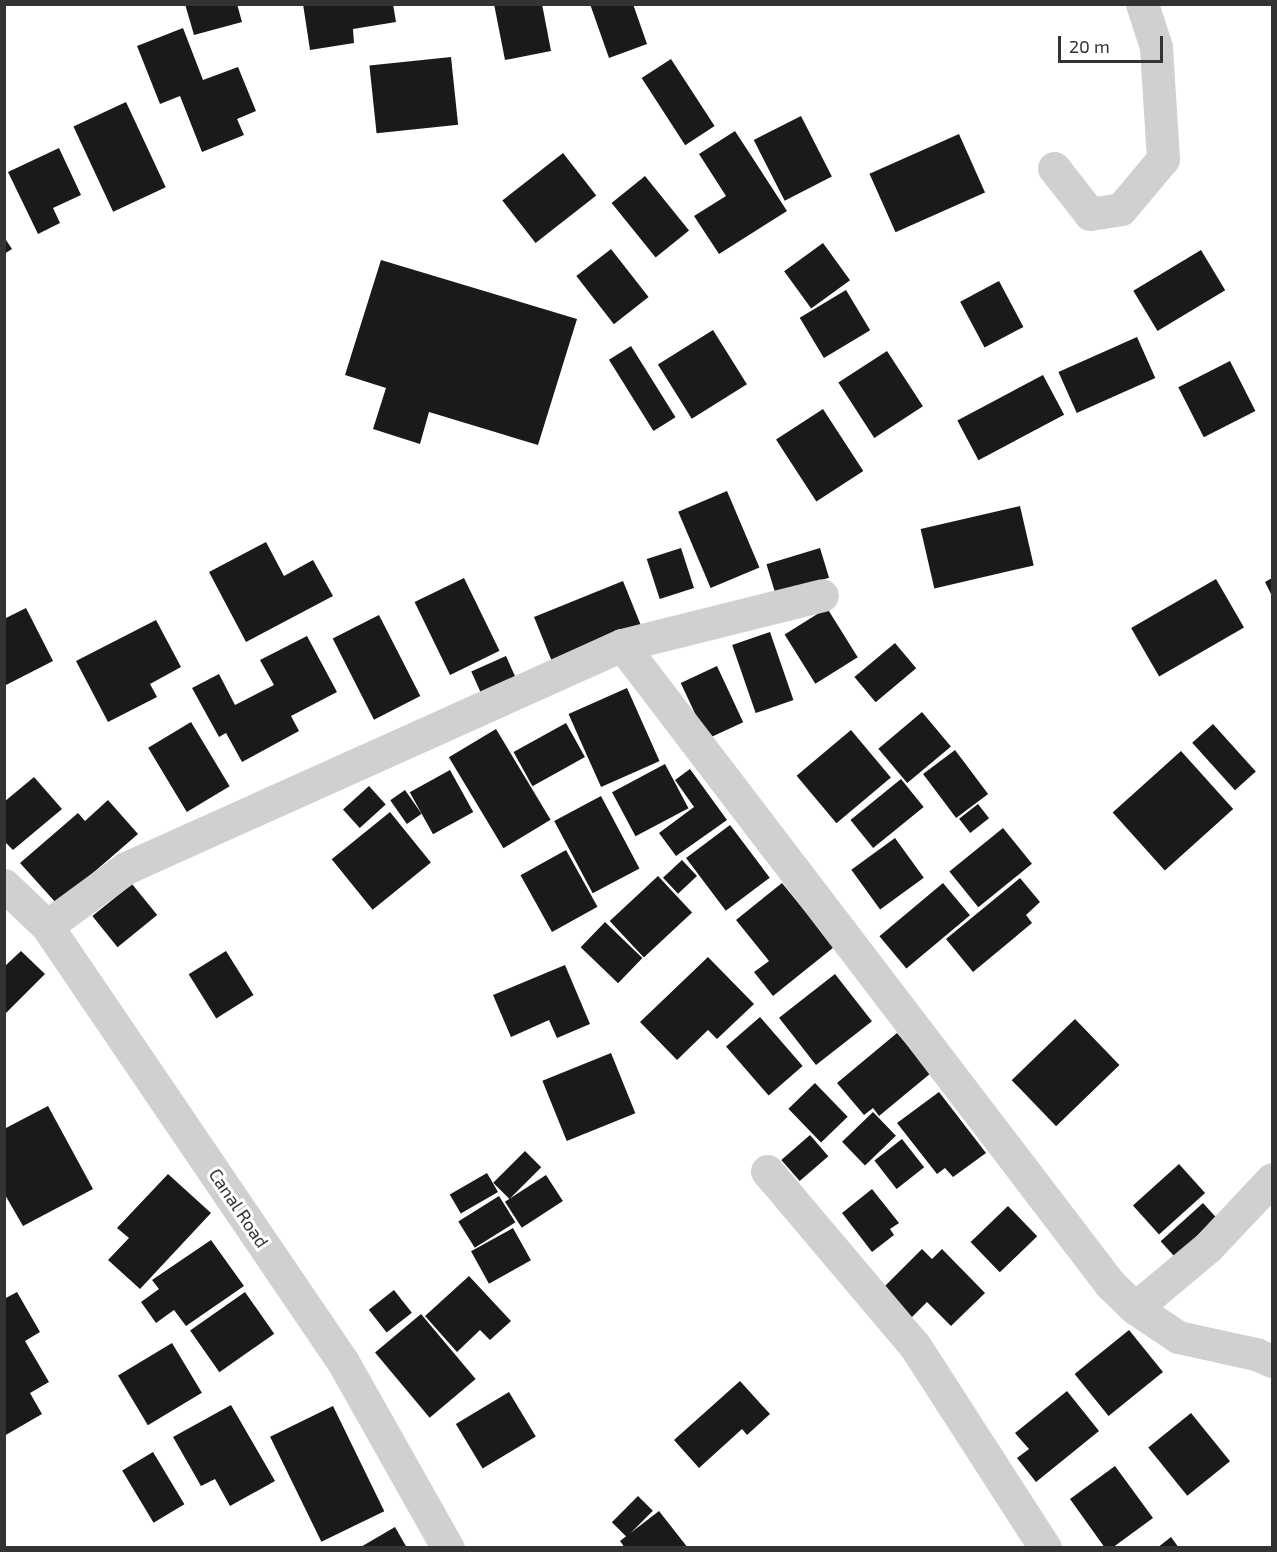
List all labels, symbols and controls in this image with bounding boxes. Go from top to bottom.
scale bar [1061,24,1166,62]
text: 20 m [1069,35,1110,57]
street label: Canal Road [205,1164,273,1252]

